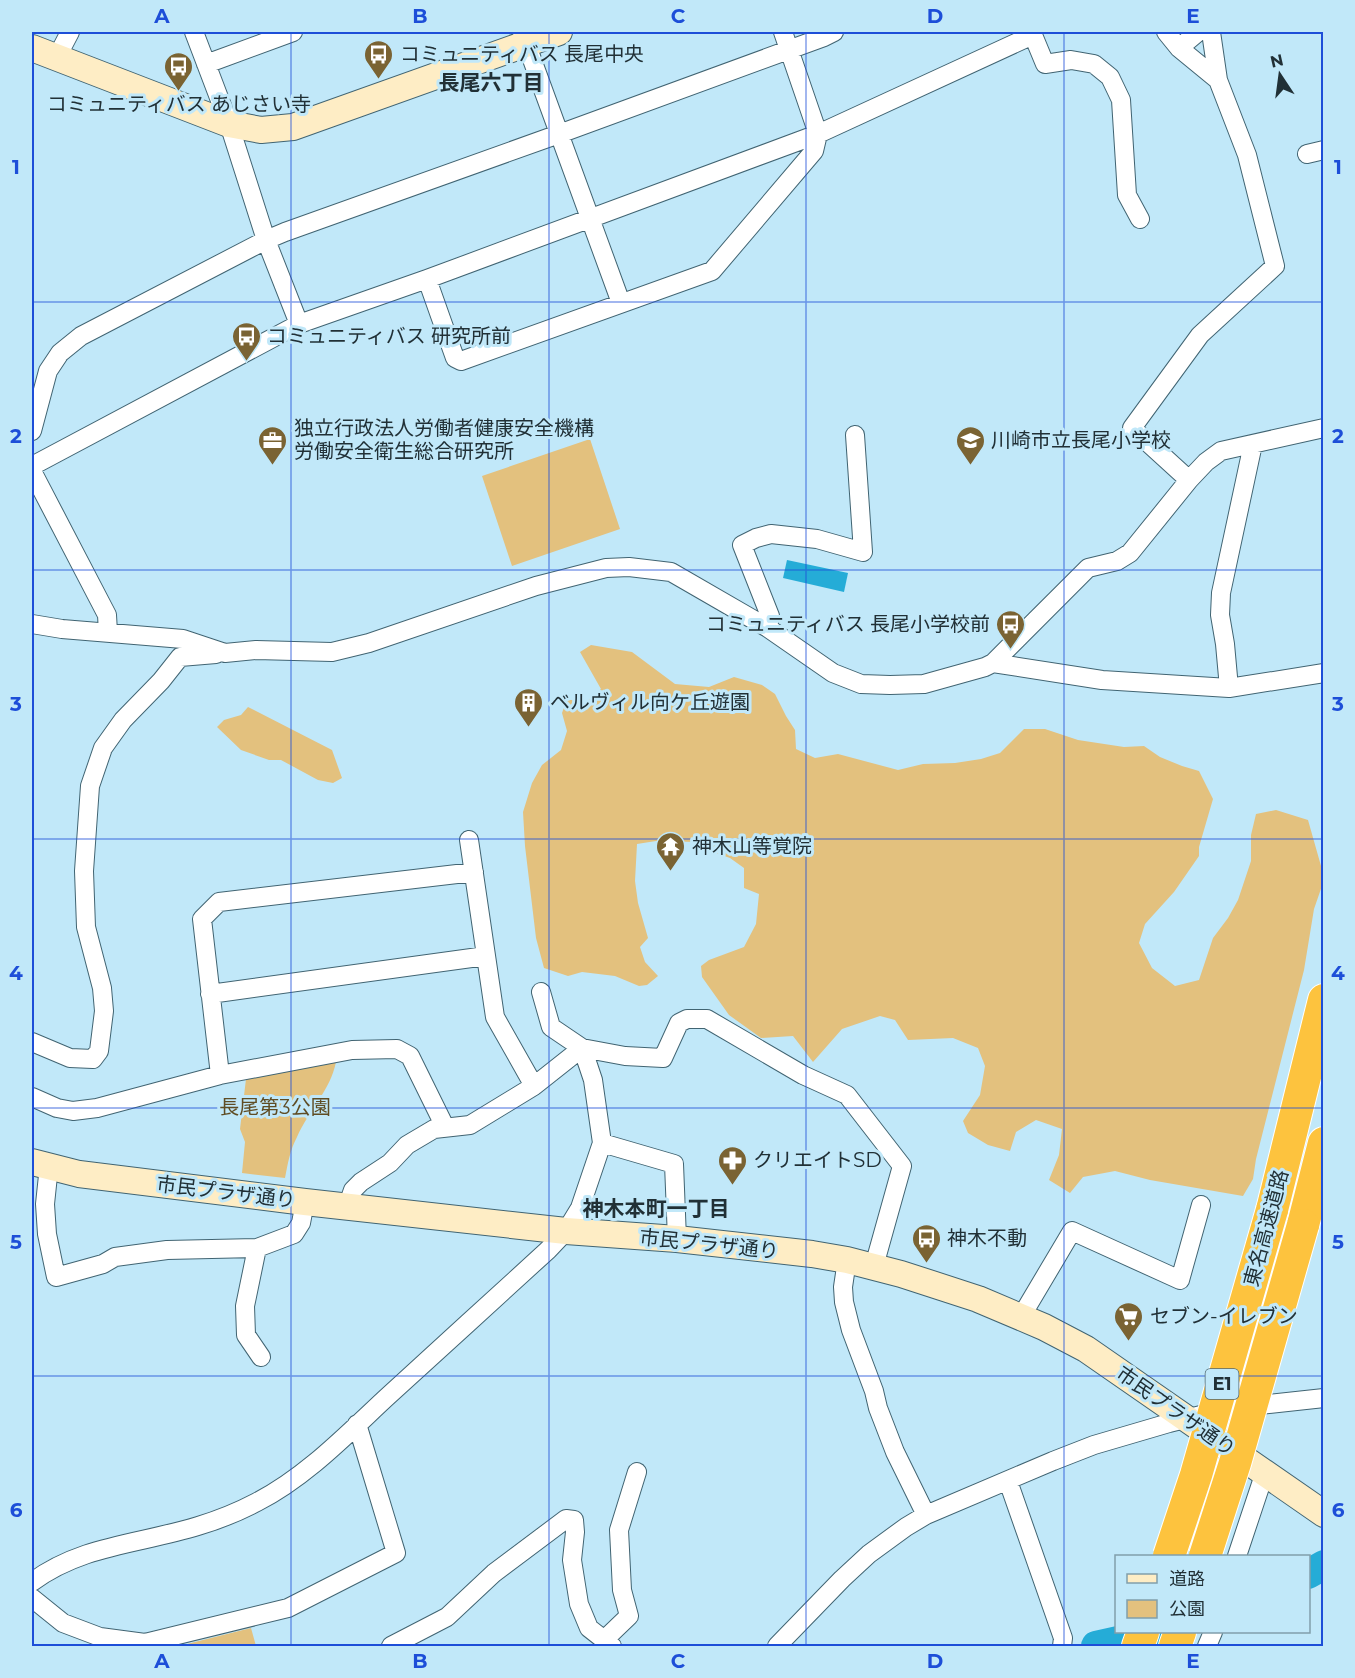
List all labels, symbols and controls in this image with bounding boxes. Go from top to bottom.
text: A [153,4,170,28]
text: B [412,4,428,28]
text: C [671,4,686,28]
text: D [927,4,943,28]
text: E [1186,4,1200,28]
bus stop icon: コミュニティバス 長尾中央 [363,38,395,80]
place label: コミュニティバス 長尾中央 [400,42,644,66]
north arrow [1250,45,1310,105]
bus stop icon: コミュニティバス あじさい寺 [163,50,195,92]
text: N [1268,50,1285,72]
district label: 長尾六丁目 [439,70,544,95]
place label: コミュニティバス あじさい寺 [47,92,311,116]
text: 1 [12,155,20,179]
text: 1 [1334,155,1342,179]
bus stop icon: コミュニティバス 研究所前 [230,320,262,362]
place label: コミュニティバス 研究所前 [267,324,511,348]
place label: 独立行政法人労働者健康安全機構 労働安全衛生総合研究所 [294,416,594,463]
text: 2 [10,424,22,448]
office icon: 独立行政法人労働者健康安全機構 労働安全衛生総合研究所 [257,424,289,466]
school or university icon: 川崎市立長尾小学校 [954,424,986,466]
text: 2 [1332,424,1344,448]
place label: 川崎市立長尾小学校 [991,428,1171,452]
bus stop icon: コミュニティバス 長尾小学校前 [995,608,1027,650]
place label: コミュニティバス 長尾小学校前 [706,612,990,636]
building icon: ベルヴィル向ケ丘遊園 [513,686,545,728]
place label: ベルヴィル向ケ丘遊園 [550,690,750,714]
text: 3 [9,692,22,716]
text: 3 [1331,692,1344,716]
temple icon: 神木山等覚院 [655,830,687,872]
place label: 神木山等覚院 [692,834,812,858]
text: 4 [9,961,23,985]
text: 4 [1331,961,1345,985]
park label: 長尾第3公園 [219,1095,331,1119]
pharmacy icon: クリエイトSD [716,1144,748,1186]
place label: クリエイトSD [753,1148,882,1172]
street label: 東名高速道路 [1239,1167,1293,1289]
street label: 市民プラザ通り [155,1172,297,1212]
district label: 神木本町一丁目 [583,1196,730,1221]
bus stop icon: 神木不動 [910,1222,942,1264]
street label: 市民プラザ通り [638,1225,780,1263]
place label: 神木不動 [947,1226,1027,1250]
text: 5 [10,1230,22,1254]
text: 5 [1332,1230,1344,1254]
supermarket icon: セブン-イレブン [1113,1300,1145,1342]
place label: セブン-イレブン [1150,1304,1298,1328]
street label: 市民プラザ通り [1112,1361,1240,1461]
road number: E1 [1206,1369,1238,1399]
text: 6 [10,1498,23,1522]
text: 6 [1332,1498,1345,1522]
legend [1115,1555,1310,1633]
text: 道路 [1169,1568,1205,1590]
text: 公園 [1169,1598,1205,1620]
text: A [153,1649,170,1673]
text: B [412,1649,428,1673]
text: C [671,1649,686,1673]
text: D [927,1649,943,1673]
text: E [1186,1649,1200,1673]

